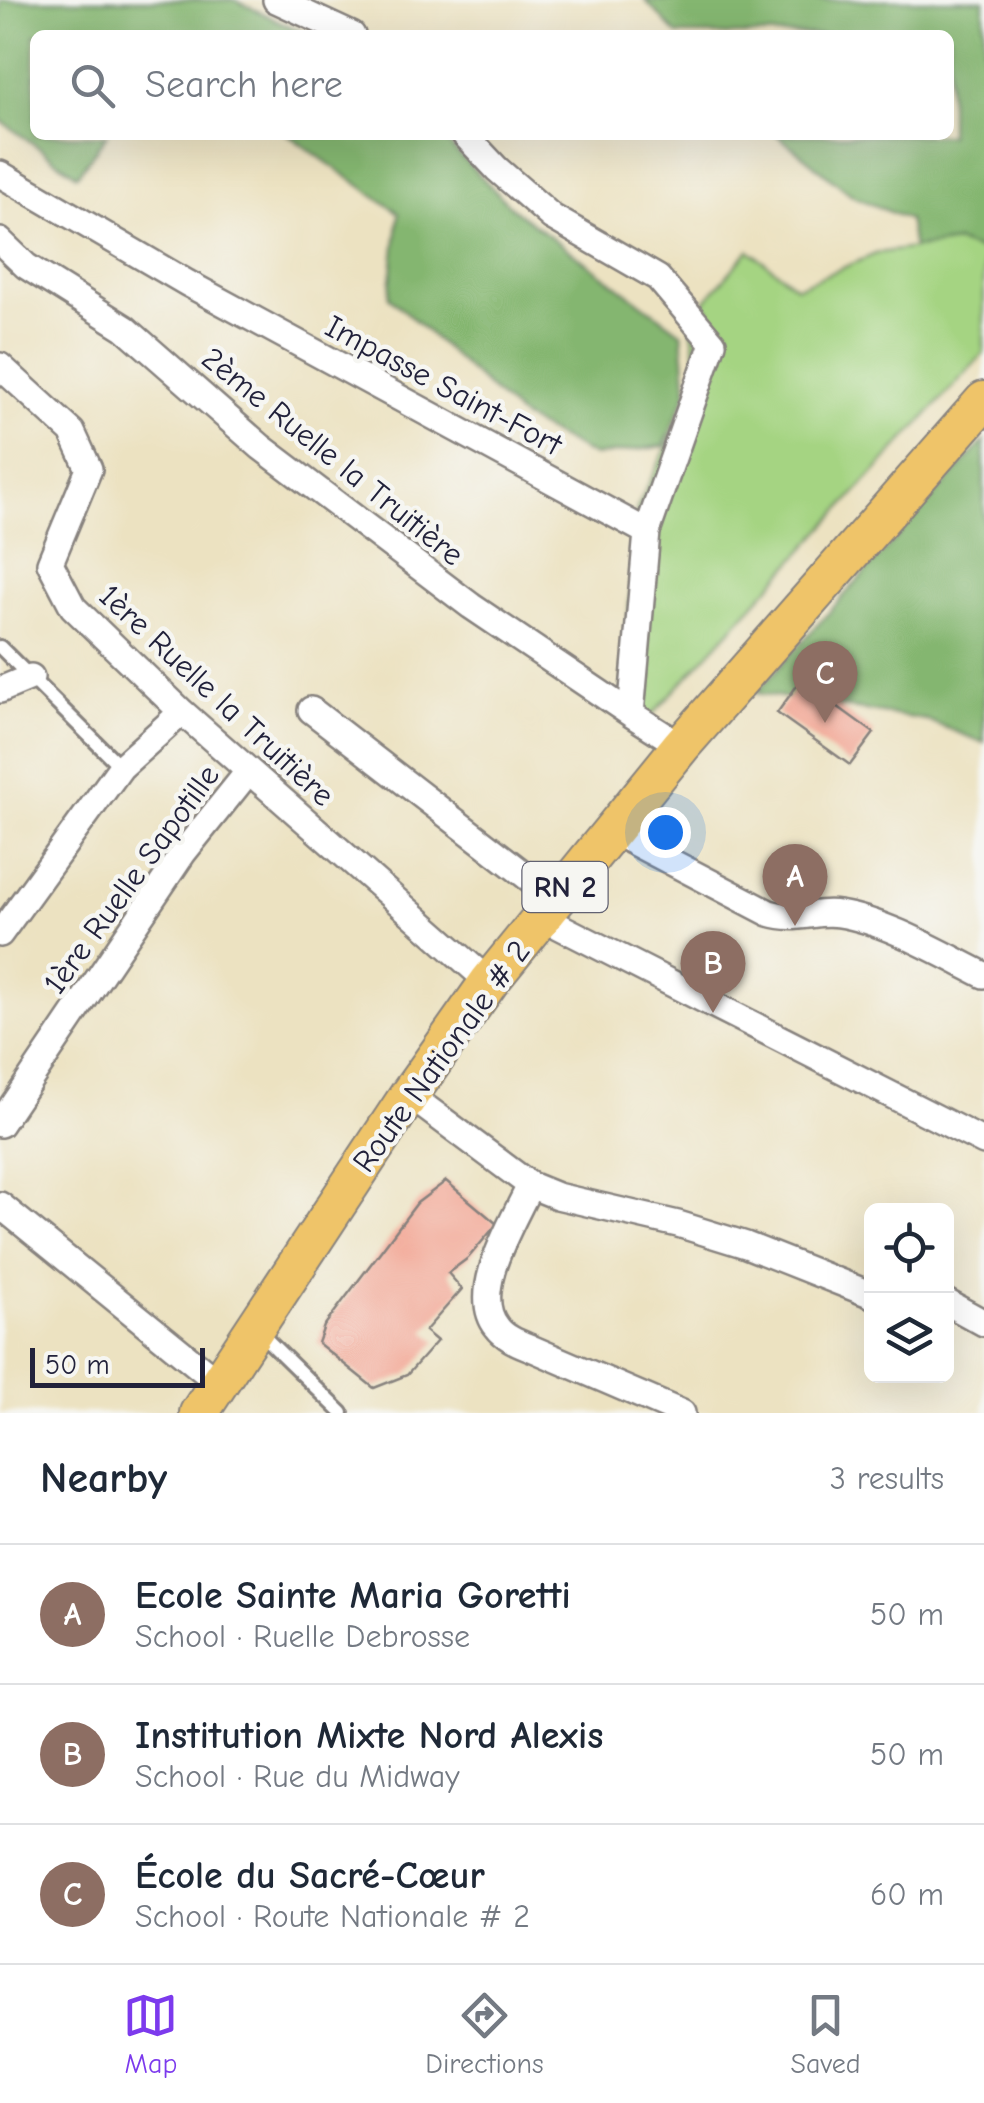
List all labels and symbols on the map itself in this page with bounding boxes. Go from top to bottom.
street label: Impasse Saint-Fort [319,308,569,464]
street label: 2ème Ruelle la Truitière [194,339,471,573]
street label: 1ère Ruelle la Truitière [92,577,342,814]
pin: C [792,640,858,723]
street label: 1ère Ruelle Sapotille [36,758,227,1001]
your location [640,807,691,858]
pin: A [762,844,828,926]
road number: RN 2 [522,862,608,912]
pin: B [680,930,746,1013]
street label: Route Nationale # 2 [345,933,538,1179]
scale bar [30,1343,205,1388]

